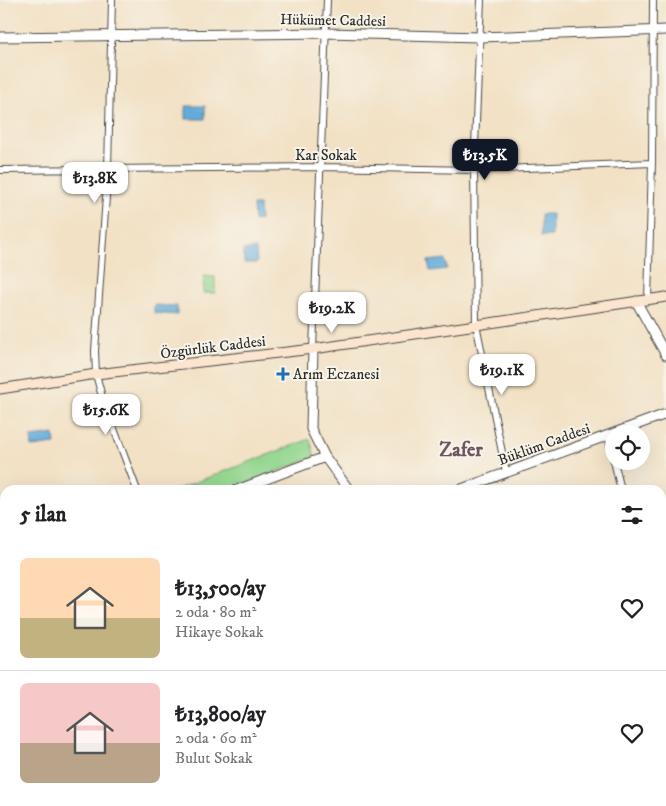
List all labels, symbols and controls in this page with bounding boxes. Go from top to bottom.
street label: Hükümet Caddesi [280,10,386,31]
pin: ₺13.5K [444,138,526,181]
text: ₺13.5K [463,145,507,165]
street label: Kar Sokak [295,146,358,165]
pin: ₺13.8K [54,162,136,204]
text: ₺13.8K [73,168,117,188]
pin: ₺19.2K [291,292,373,334]
text: ₺19.2K [309,298,355,318]
street label: Özgürlük Caddesi [159,332,267,363]
pin: ₺19.1K [461,354,543,396]
text: ₺19.1K [480,360,524,380]
place label: Arım Eczanesi [293,365,379,384]
marker: Arım Eczanesi [277,368,289,380]
pin: ₺15.6K [65,394,147,436]
text: ₺15.6K [83,400,129,420]
street label: Büklüm Caddesi [495,419,593,470]
map controls [605,425,650,470]
button: locate [605,425,650,470]
district label: Zafer [439,438,483,463]
icon: filters [618,501,646,529]
text: 5 ilan [20,502,67,528]
text: ₺13,500/ay [175,576,265,602]
icon: home [60,578,120,638]
icon: heart [618,594,646,622]
text: 2 oda · 80 m² [175,602,256,622]
text: Hikaye Sokak [175,622,264,642]
text: ₺13,800/ay [175,702,266,728]
icon: home [60,703,120,763]
icon: heart [618,719,646,747]
text: 2 oda · 60 m² [175,728,257,748]
text: Bulut Sokak [175,748,253,768]

